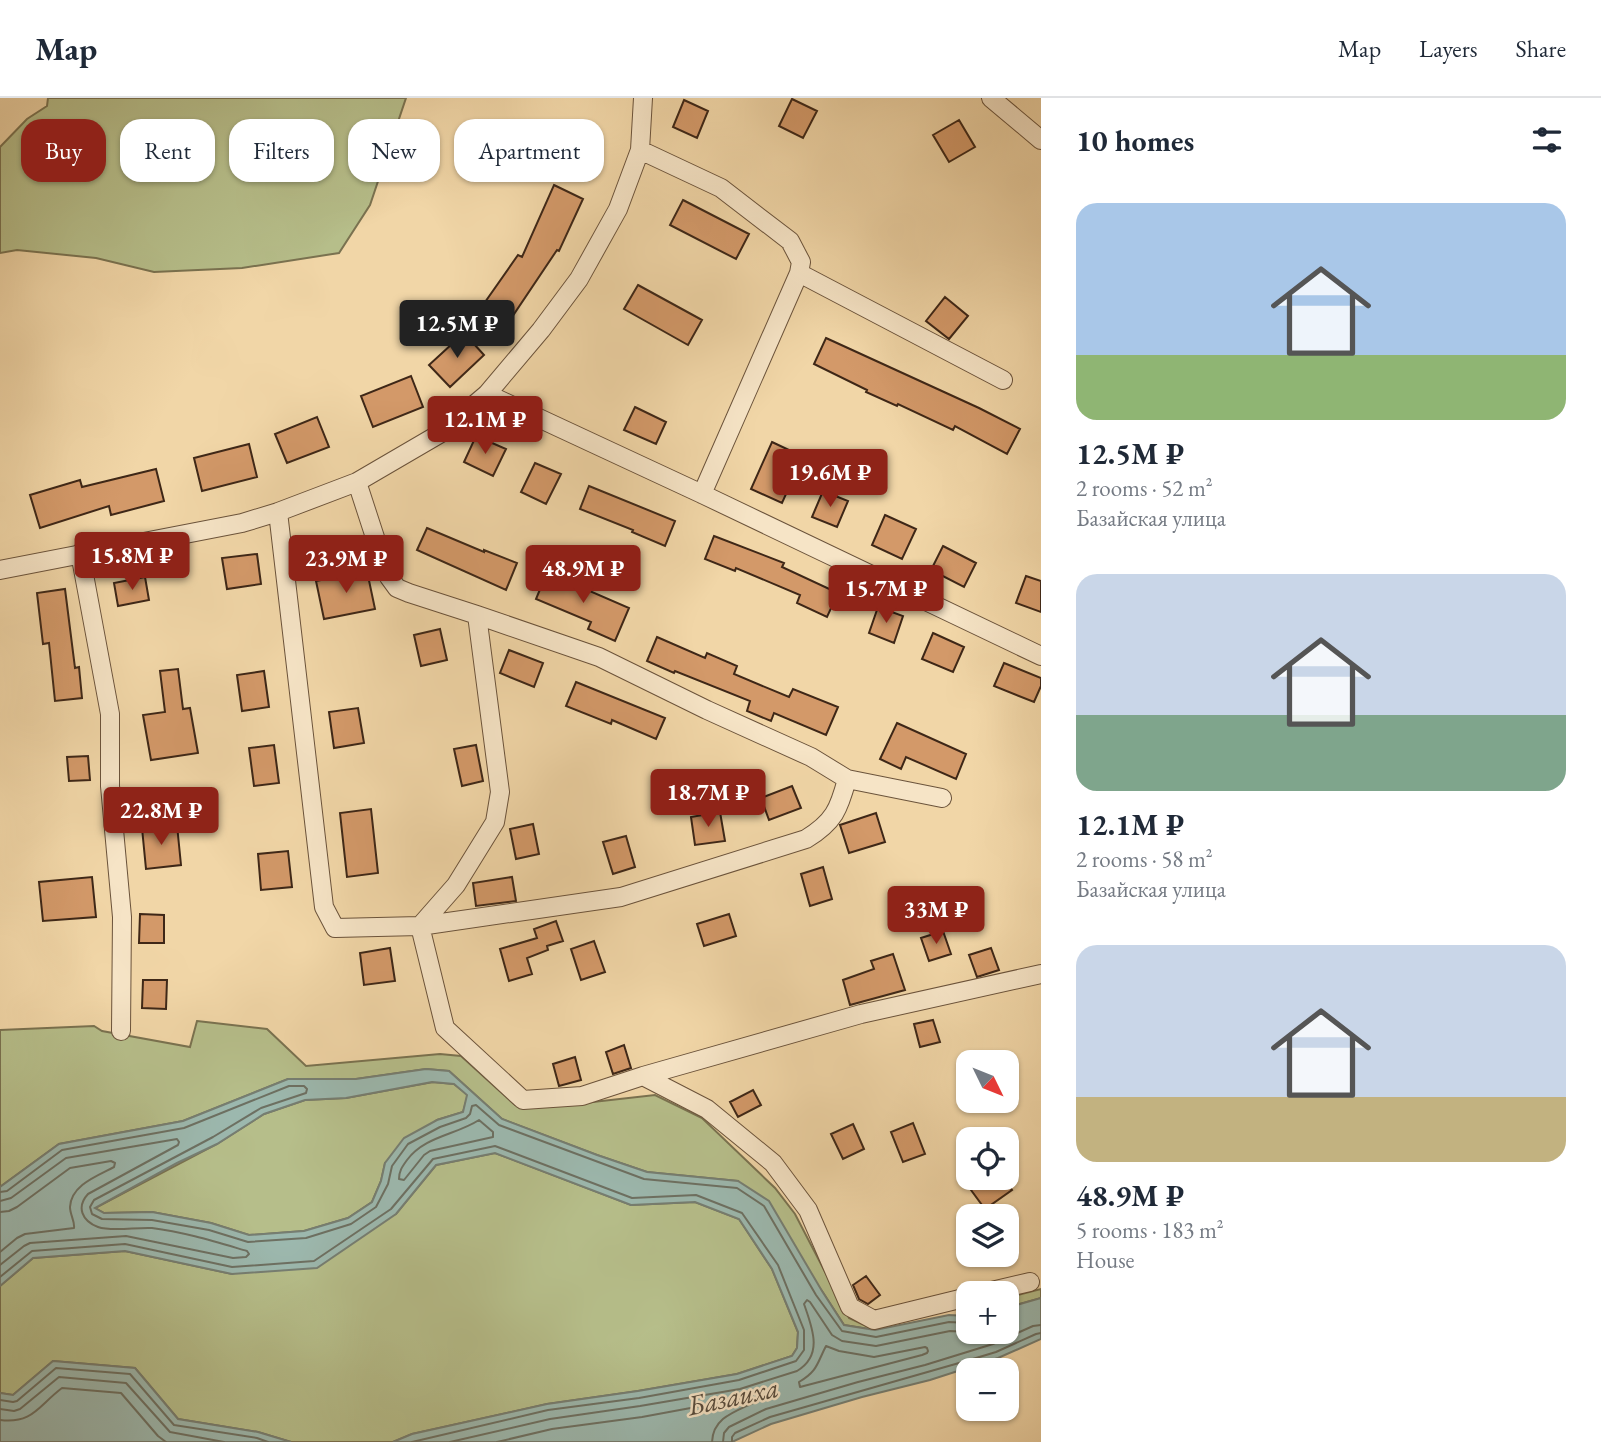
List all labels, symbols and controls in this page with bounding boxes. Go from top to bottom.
text: Map [35,27,97,70]
text: Map [1338,33,1381,64]
text: Layers [1419,33,1478,64]
text: Share [1516,33,1566,64]
chip: Buy [21,119,106,182]
chip: Rent [120,119,215,182]
chip: Filters [229,119,334,182]
chip: New [348,119,440,182]
chip: Apartment [454,119,604,182]
text: 10 homes [1076,121,1194,160]
icon: filters [1528,121,1566,159]
icon: home [1258,248,1384,374]
pin: 12.5M ₽ [392,300,522,360]
text: 12.5M ₽ [416,308,498,338]
pin: 12.1M ₽ [420,396,550,456]
text: 12.1M ₽ [444,404,526,434]
text: 12.5M ₽ [1076,434,1184,473]
pin: 19.6M ₽ [765,450,895,509]
text: 19.6M ₽ [789,457,871,487]
text: 2 rooms · 52 m² [1076,473,1213,503]
text: Базайская улица [1076,503,1226,533]
pin: 15.8M ₽ [67,532,197,592]
pin: 23.9M ₽ [281,536,411,595]
text: 15.8M ₽ [91,540,173,570]
text: 23.9M ₽ [305,543,387,573]
pin: 48.9M ₽ [518,546,648,605]
text: 48.9M ₽ [542,553,624,583]
pin: 15.7M ₽ [821,566,951,625]
text: 15.7M ₽ [845,573,927,603]
icon: home [1258,619,1384,745]
pin: 18.7M ₽ [643,770,773,829]
text: 18.7M ₽ [667,777,749,807]
pin: 22.8M ₽ [96,788,226,847]
text: 22.8M ₽ [120,795,202,825]
text: 12.1M ₽ [1076,805,1184,844]
text: 2 rooms · 58 m² [1076,844,1213,874]
text: Базайская улица [1076,874,1226,904]
pin: 33M ₽ [887,886,985,946]
text: 33M ₽ [903,894,969,924]
icon: home [1258,990,1384,1116]
north arrow [956,1050,1018,1113]
map controls [956,1050,1019,1421]
button: locate [956,1127,1019,1190]
text: 48.9M ₽ [1076,1176,1184,1215]
button: layers [956,1204,1019,1267]
text: 5 rooms · 183 m² [1076,1215,1224,1245]
text: House [1076,1245,1135,1275]
button: + [956,1281,1019,1344]
button: − [956,1358,1019,1421]
water label: Базаиха [683,1369,782,1423]

